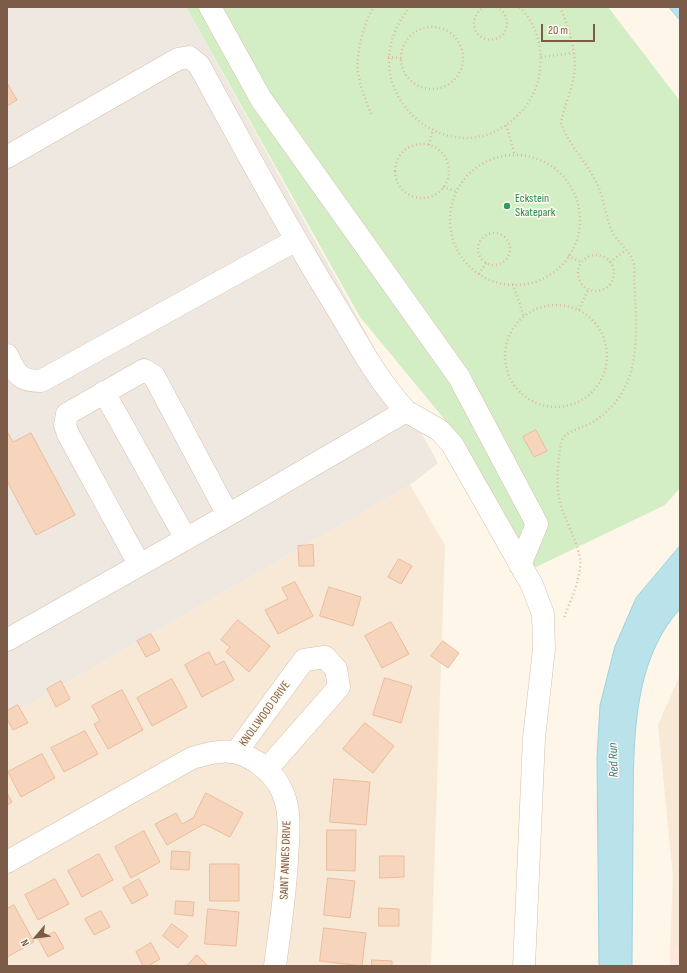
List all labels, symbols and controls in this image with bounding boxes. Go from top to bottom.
scale bar [543,16,597,42]
text: 20 m [548,23,568,38]
place label: Eckstein Skatepark [515,192,555,220]
marker: Eckstein Skatepark [502,201,512,211]
street label: KNOLLWOOD DRIVE [236,678,294,750]
water label: Red Run [606,742,622,778]
street label: SAINT ANNES DRIVE [277,820,295,900]
north arrow [16,917,56,957]
text: N [18,937,32,949]

